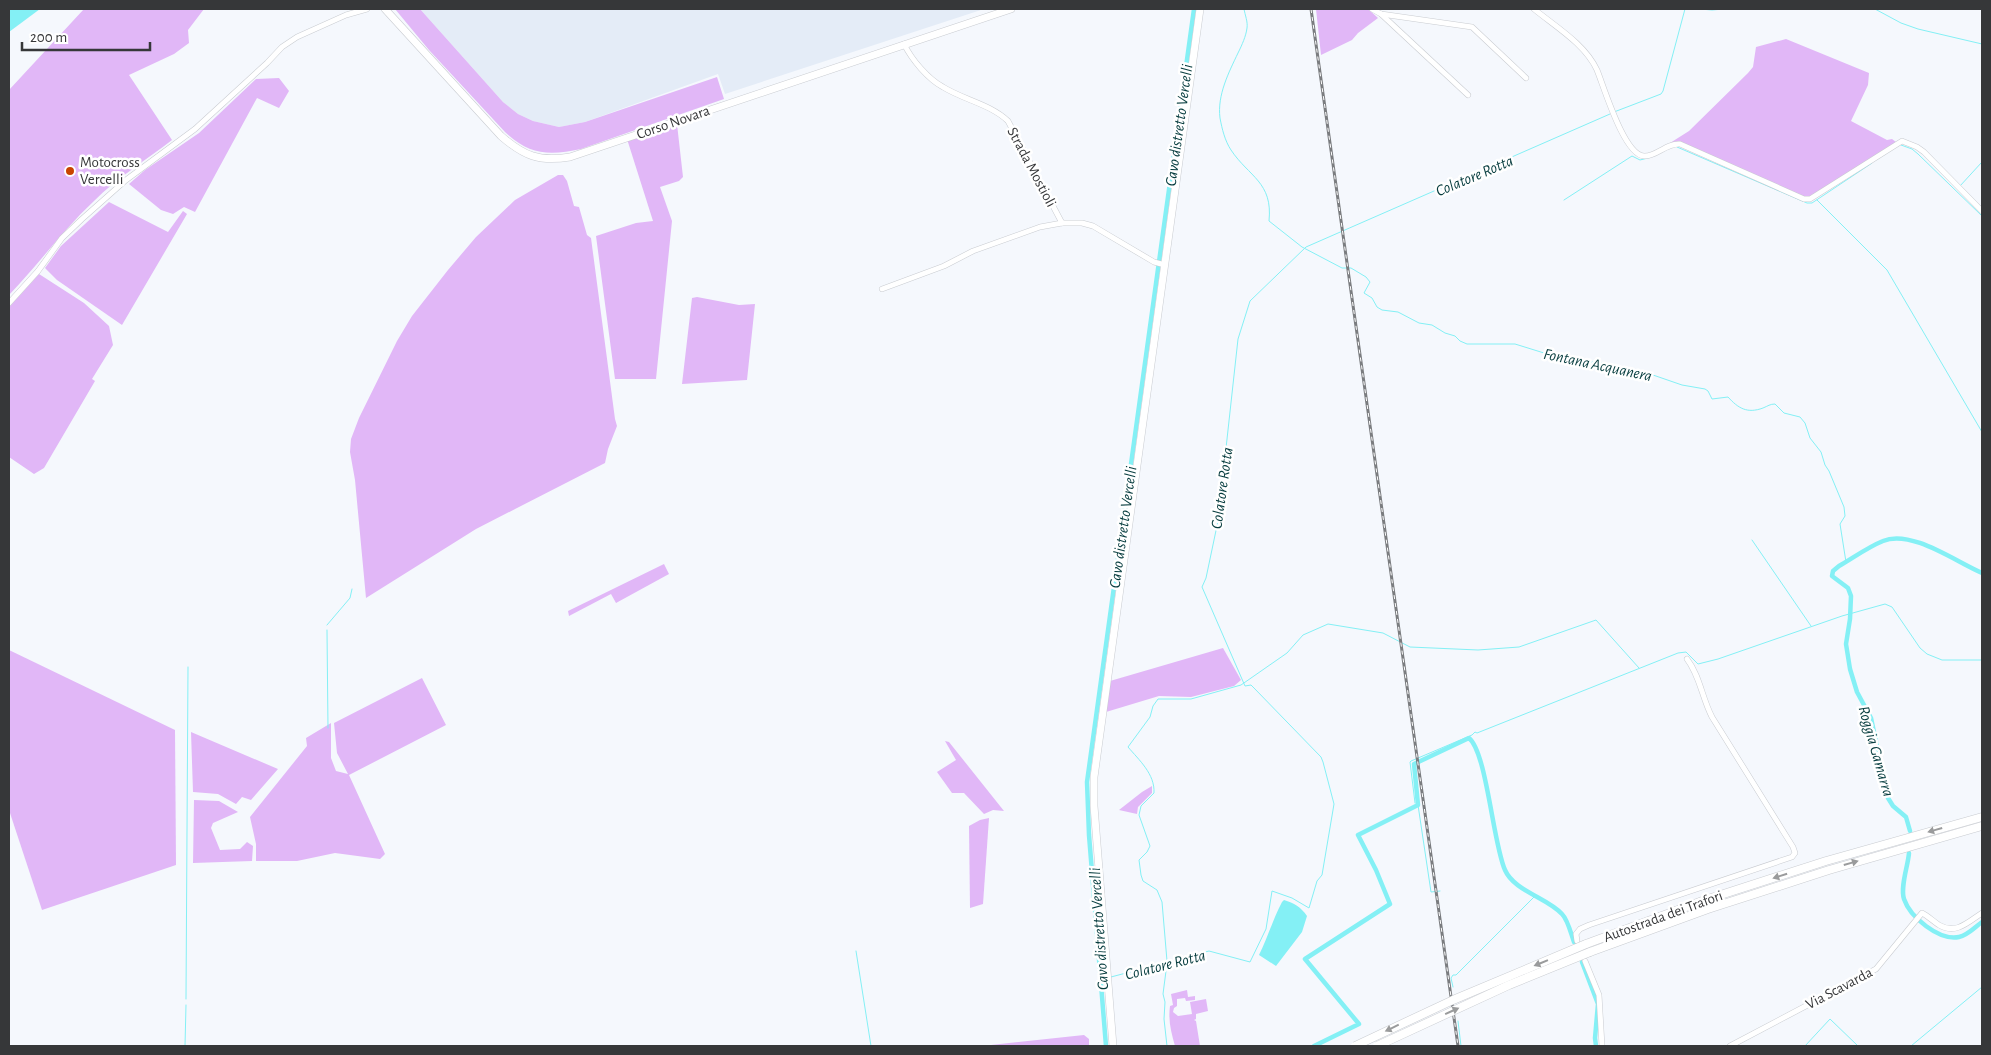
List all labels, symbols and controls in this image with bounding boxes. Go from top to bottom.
scale bar [22,20,150,52]
text: 200 m [30,30,67,45]
water label: Cavo distretto Vercelli [1163,63,1196,187]
street label: Corso Novara [635,103,712,142]
street label: Strada Mostioli [1004,125,1059,210]
water label: Colatore Rotta [1433,152,1515,199]
place label: Motocross Vercelli [80,155,140,187]
marker: Motocross Vercelli [64,165,76,177]
water label: Fontana Acquanera [1542,346,1653,385]
water label: Colatore Rotta [1208,446,1236,530]
water label: Cavo distretto Vercelli [1107,465,1140,589]
water label: Roggia Gamarra [1855,704,1897,798]
one-way arrow [1928,826,1943,834]
one-way arrow [1844,859,1859,867]
water label: Cavo distretto Vercelli [1087,867,1111,991]
one-way arrow [1772,873,1787,880]
street label: Autostrada dei Trafori [1602,888,1725,945]
water label: Colatore Rotta [1123,947,1207,983]
one-way arrow [1534,959,1548,967]
street label: Via Scavarda [1803,965,1875,1012]
one-way arrow [1445,1006,1459,1014]
one-way arrow [1385,1024,1399,1032]

